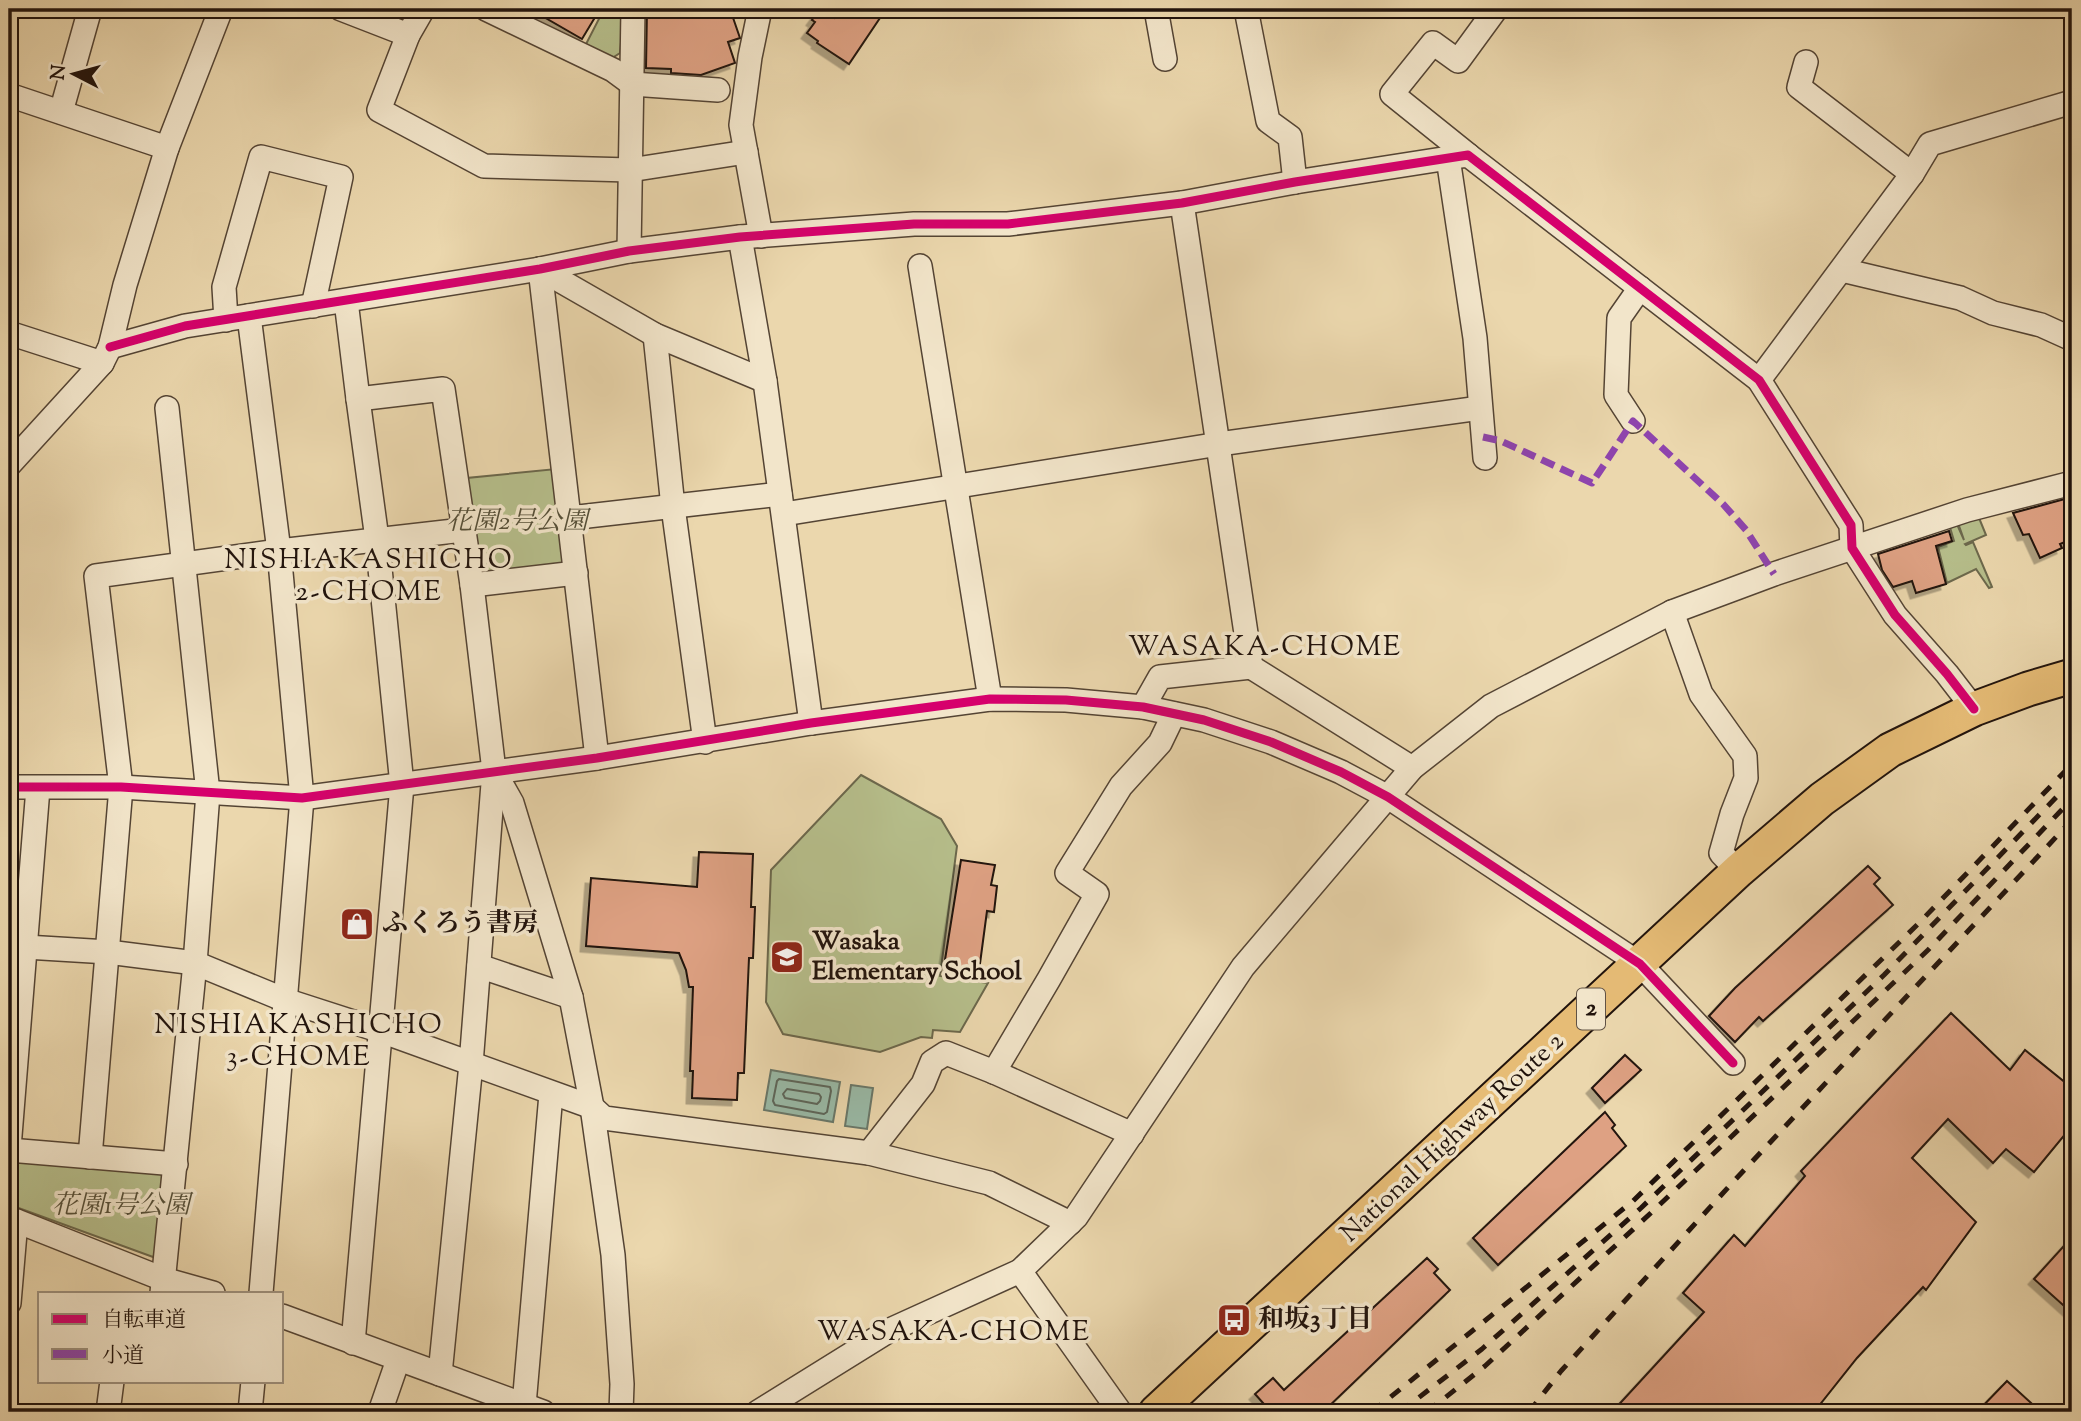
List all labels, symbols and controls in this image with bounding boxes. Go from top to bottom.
north arrow [38,38,108,108]
text: N [45,64,74,81]
park label: 花園2号公園 [446,504,592,541]
district label: NISHIAKASHICHO 2-CHOME [224,541,514,613]
district label: WASAKA-CHOME [1128,628,1402,668]
shop icon: ふくろう書房 [338,905,376,943]
place label: ふくろう書房 [382,906,538,943]
place label: Wasaka Elementary School [812,924,1022,991]
school or university icon: Wasaka Elementary School [768,938,806,976]
road number: 2 [1577,988,1605,1030]
district label: NISHIAKASHICHO 3-CHOME [154,1006,444,1078]
street label: National Highway Route 2 [1333,1024,1573,1252]
park label: 花園1号公園 [52,1188,194,1225]
legend [38,1292,284,1382]
bus stop icon: 和坂3丁目 [1215,1301,1253,1339]
place label: 和坂3丁目 [1258,1302,1373,1339]
text: 自転車道 [102,1306,186,1336]
district label: WASAKA-CHOME [817,1313,1091,1353]
text: 小道 [102,1342,144,1372]

